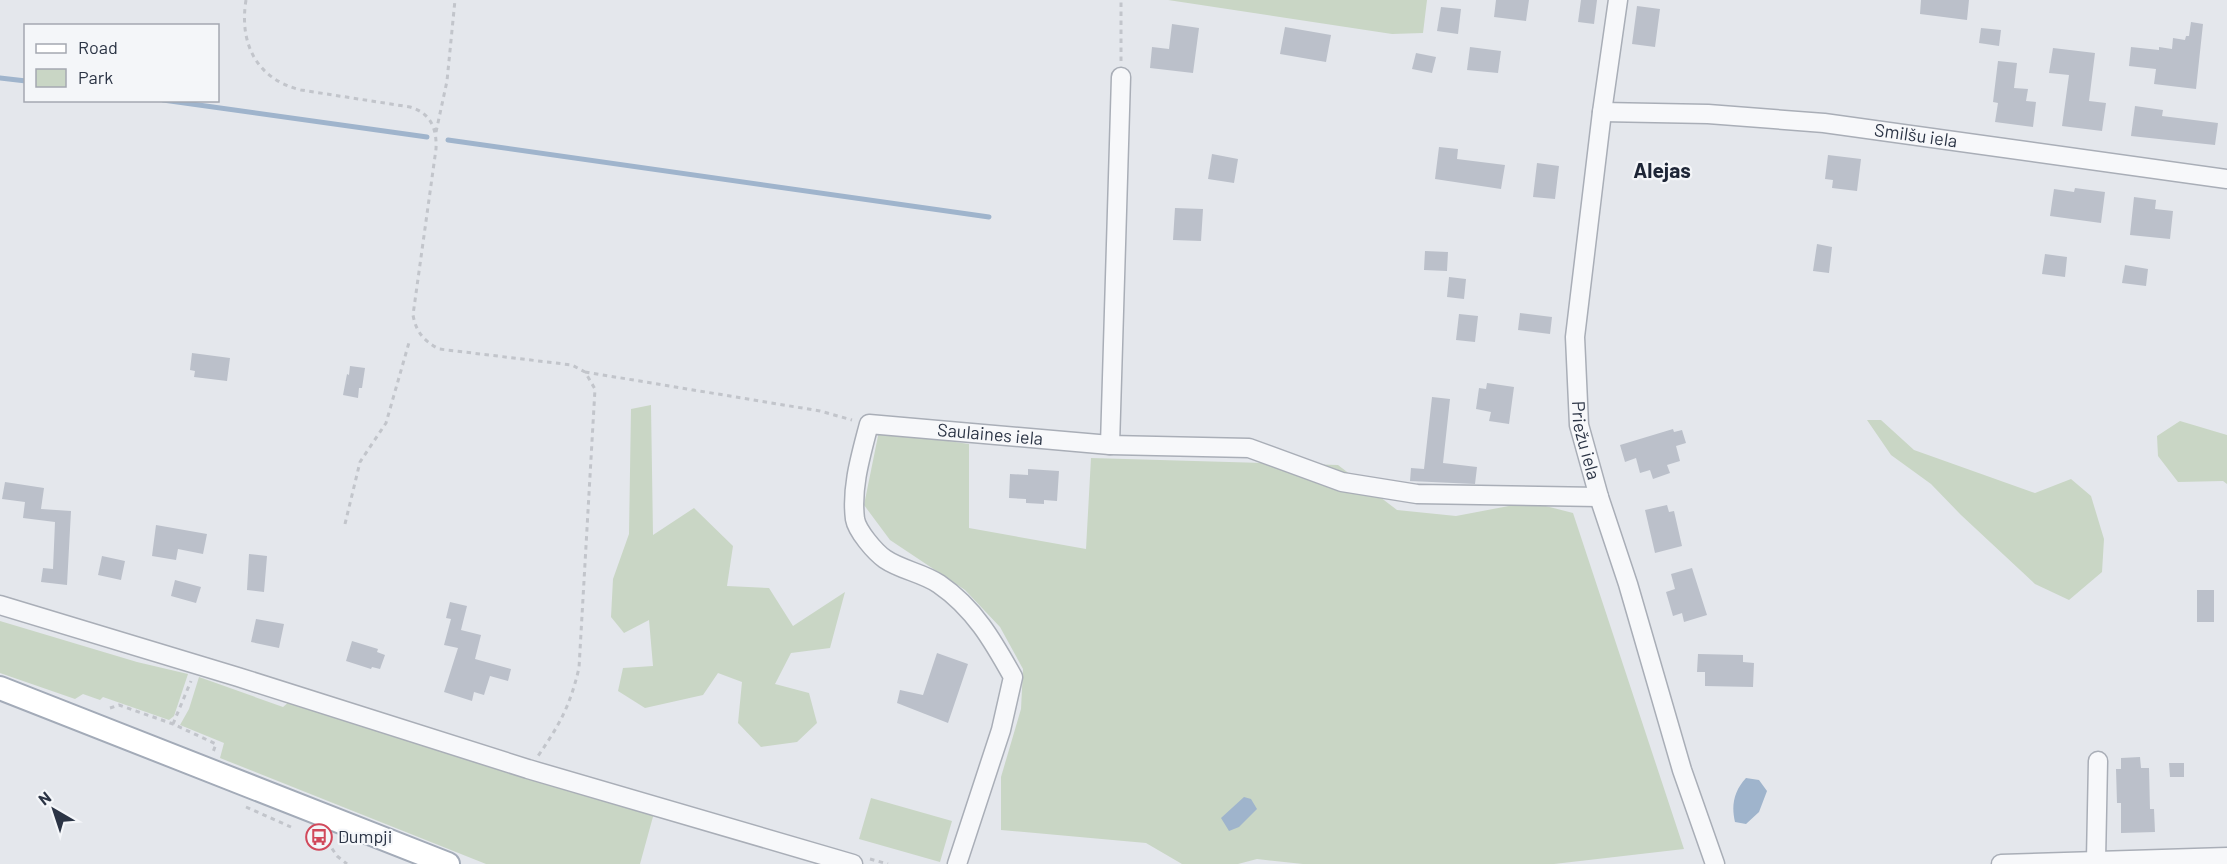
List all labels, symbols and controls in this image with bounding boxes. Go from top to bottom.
legend [24,24,219,102]
text: Road [78,36,118,58]
text: Park [78,66,113,88]
street label: Smilšu iela [1873,118,1959,151]
district label: Alejas [1633,157,1691,182]
street label: Priežu iela [1568,401,1606,482]
street label: Saulaines iela [936,418,1044,449]
north arrow [24,780,84,840]
text: N [34,787,54,809]
bus stop icon: Dumpji [304,822,334,852]
place label: Dumpji [338,825,392,847]

